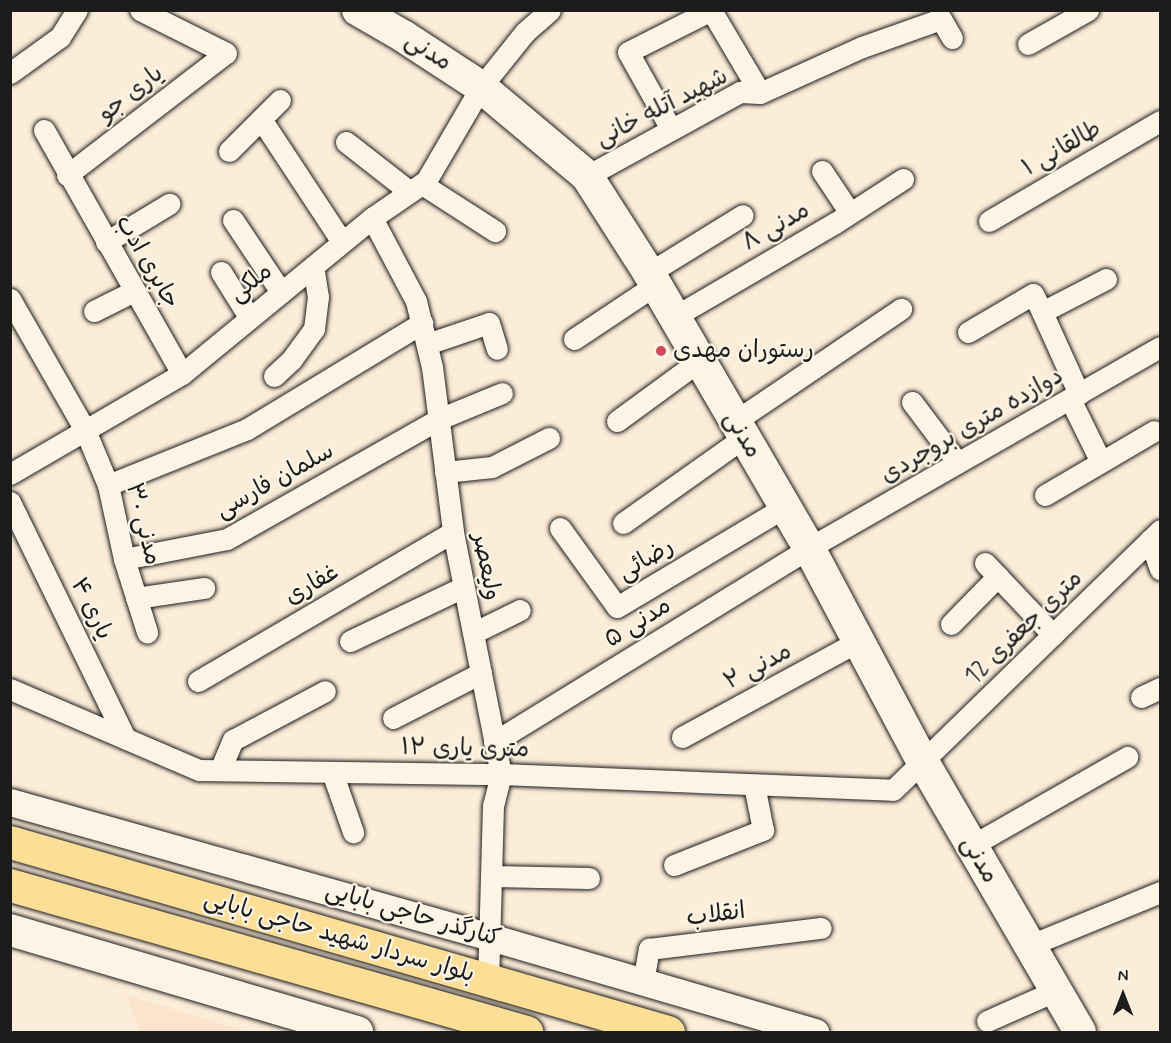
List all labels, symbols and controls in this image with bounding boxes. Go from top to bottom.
street label: مدنی [399,26,457,78]
street label: یاری جو [93,60,169,128]
street label: شهید آتله خانی [591,62,733,154]
street label: طالقانی ۱ [1017,115,1107,183]
street label: مدنی ۸ [737,196,815,258]
street label: جابری ادب [109,210,185,314]
street label: ملکی [224,257,278,309]
place label: رستوران مهدی [673,337,814,365]
marker: رستوران مهدی [654,344,668,358]
street label: دوازده متری بروجردی [875,362,1069,490]
street label: مدنی [717,406,767,464]
street label: سلمان فارسی [211,437,339,525]
street label: مدنی ۳۰ [119,480,167,568]
street label: ولیعصر [465,531,507,603]
street label: رضائی [613,532,679,588]
street label: غفاری [280,558,344,612]
street label: 12 متری جعفری [959,565,1089,691]
street label: یاری ۴ [64,573,118,645]
street label: مدنی ۵ [599,591,677,655]
street label: مدنی ۲ [719,637,797,697]
street label: ۱۲ متری یاری [401,733,529,765]
street label: مدنی [954,831,1004,889]
street label: کنارگذر حاجی بابایی [322,876,504,954]
street label: بلوار سردار شهید حاجی بابایی [200,885,478,989]
street label: انقلاب [685,897,747,933]
north arrow [1093,965,1153,1025]
text: N [1118,966,1128,987]

